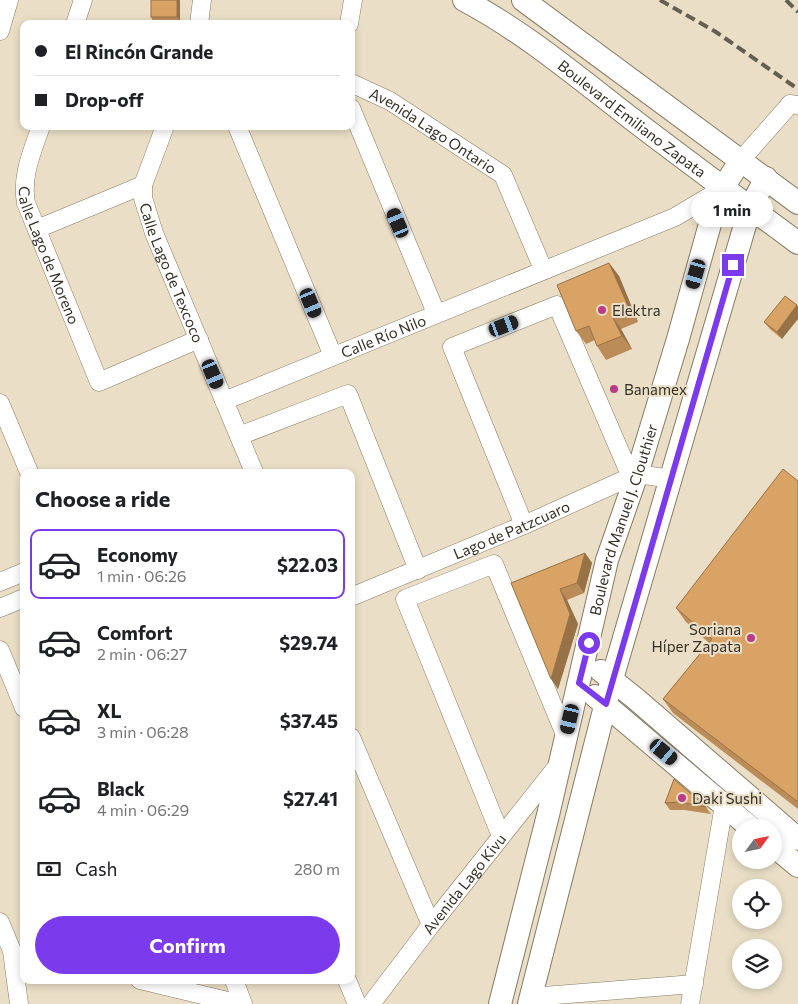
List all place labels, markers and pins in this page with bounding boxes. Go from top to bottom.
place label: Elektra [612,301,661,319]
marker: Elektra [596,304,608,316]
place label: Banamex [624,380,687,398]
marker: Banamex [608,383,620,395]
place label: Soriana Híper Zapata [652,620,741,655]
marker: Soriana Híper Zapata [745,632,757,644]
place label: Daki Sushi [692,789,762,807]
marker: Daki Sushi [676,792,688,804]

